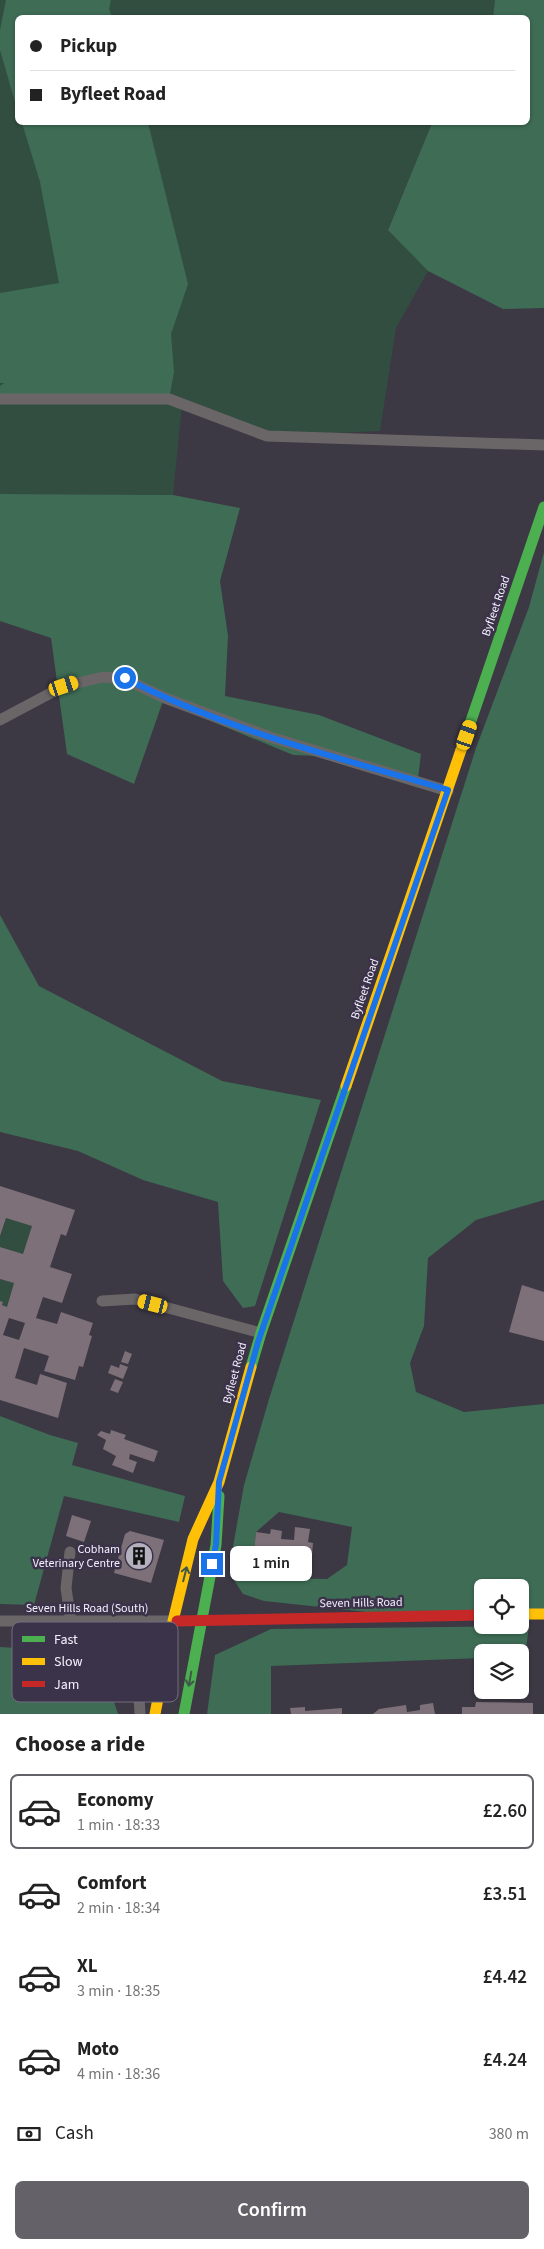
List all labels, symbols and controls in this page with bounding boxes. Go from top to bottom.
text: Pickup [60,33,117,60]
text: Byfleet Road [60,81,166,108]
street label: Byfleet Road [478,573,514,639]
route start [114,667,136,689]
car [47,674,80,698]
car [455,718,478,752]
street label: Byfleet Road [347,956,383,1022]
car [136,1293,169,1315]
street label: Byfleet Road [219,1340,251,1406]
place label: Cobham Veterinary Centre [33,1541,120,1572]
building icon: Cobham Veterinary Centre [124,1541,154,1571]
callout: 1 min [230,1546,312,1582]
text: 1 min [252,1552,290,1574]
route end [201,1553,223,1575]
one-way arrow [181,1566,190,1582]
map controls [474,1579,529,1699]
button: locate [474,1579,529,1634]
street label: Seven Hills Road [319,1594,403,1612]
street label: Seven Hills Road (South) [26,1600,148,1617]
legend [12,1622,178,1702]
text: Fast [54,1630,78,1650]
button: layers [474,1644,529,1699]
text: Slow [54,1652,83,1672]
one-way arrow [185,1670,195,1686]
text: Jam [54,1675,79,1695]
text: Choose a ride [15,1728,145,1760]
text: Economy [77,1787,154,1814]
icon: car [17,1789,62,1834]
text: £2.60 [483,1798,527,1825]
text: 1 min · 18:33 [77,1814,160,1836]
text: Comfort [77,1870,147,1897]
icon: car [17,1872,62,1917]
text: £3.51 [483,1881,527,1908]
text: 2 min · 18:34 [77,1897,160,1919]
text: XL [77,1953,98,1980]
icon: car [17,1955,62,2000]
text: £4.42 [483,1964,527,1991]
text: 3 min · 18:35 [77,1980,160,2002]
text: Moto [77,2036,119,2063]
icon: car [17,2038,62,2083]
text: £4.24 [483,2047,527,2074]
text: 4 min · 18:36 [77,2063,160,2085]
icon: cash [15,2120,43,2148]
text: Cash [55,2120,94,2147]
text: 380 m [489,2123,529,2145]
button: Confirm [15,2181,529,2239]

